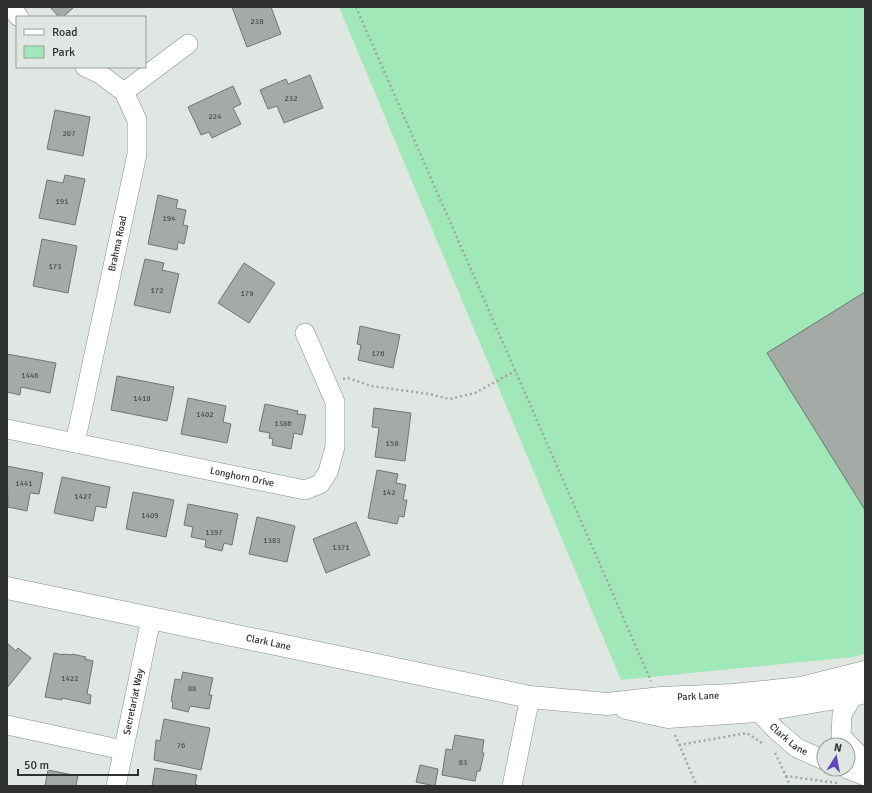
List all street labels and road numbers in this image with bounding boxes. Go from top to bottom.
street label: Brahma Road [106,215,130,273]
street label: Longhorn Drive [209,465,275,490]
street label: Clark Lane [245,632,292,653]
street label: Secretariat Way [121,667,146,736]
street label: Park Lane [677,690,719,703]
street label: Clark Lane [767,721,809,758]

